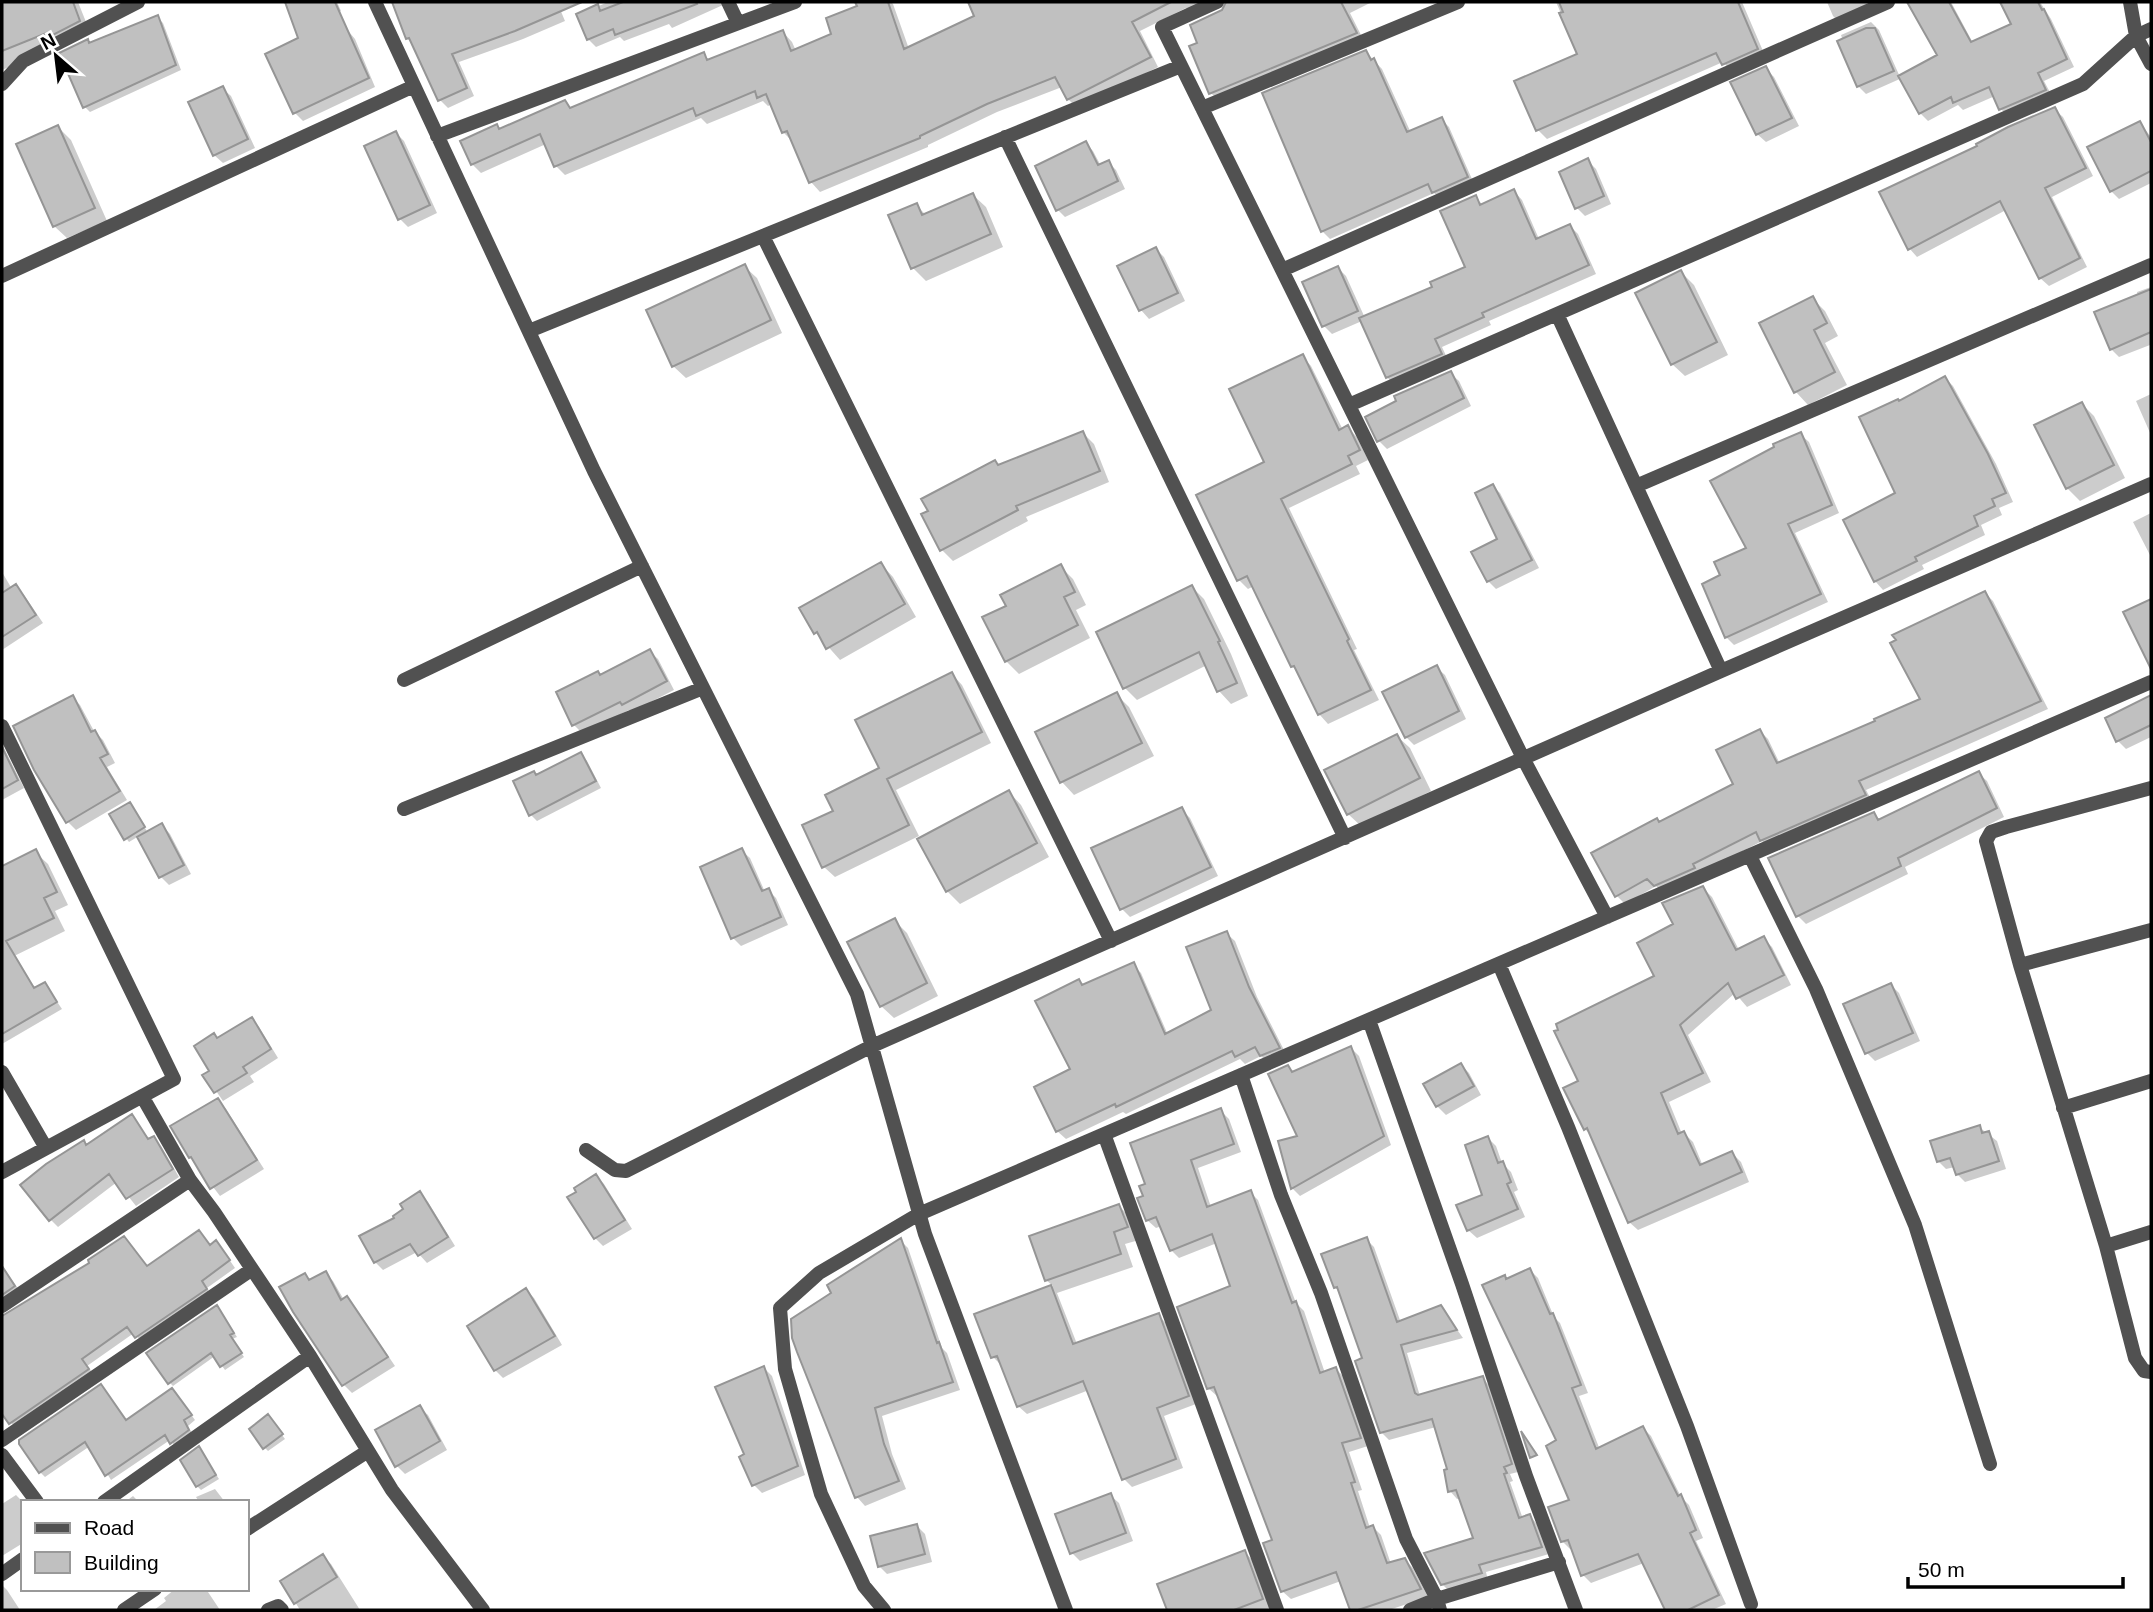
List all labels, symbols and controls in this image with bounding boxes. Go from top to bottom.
north arrow [21,21,91,91]
text: N [37,29,59,54]
legend [21,1500,248,1591]
text: Road [84,1516,134,1539]
scale bar [1908,1546,2123,1590]
text: Building [84,1551,159,1574]
text: 50 m [1918,1558,1965,1581]

